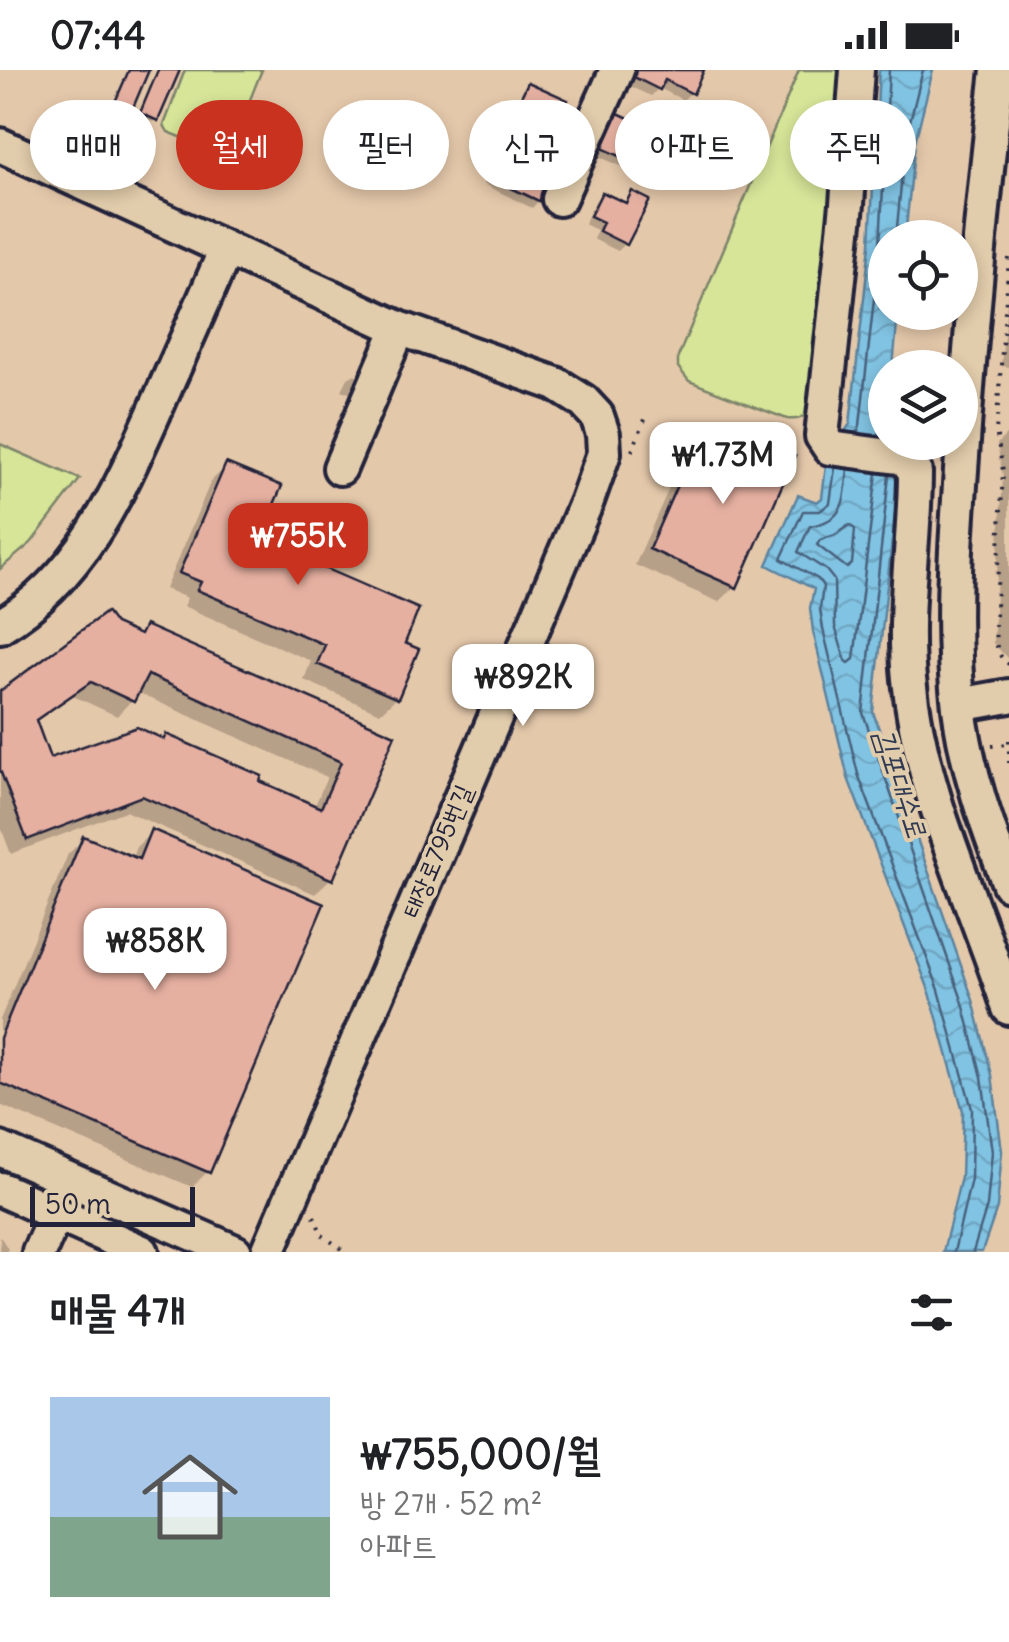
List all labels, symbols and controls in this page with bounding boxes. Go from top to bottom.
text: 07:44 [50,12,146,59]
chip: 매매 [30,100,156,190]
chip: 월세 [176,100,303,190]
chip: 필터 [323,100,449,190]
chip: 신규 [469,100,595,190]
chip: 아파트 [615,100,770,190]
chip: 주택 [790,100,916,190]
map controls [868,220,978,460]
button: locate [868,220,978,330]
button: layers [868,350,978,460]
pin: ₩1.73M [642,422,804,507]
text: ₩1.73M [672,434,774,475]
pin: ₩755K [228,503,368,588]
text: ₩755K [250,515,346,556]
pin: ₩892K [453,644,593,729]
text: ₩892K [474,656,572,697]
water label: 김포대수로 [866,724,936,842]
street label: 태장로795번길 [395,780,479,922]
pin: ₩858K [85,908,225,993]
text: ₩858K [106,920,204,961]
scale bar [30,1182,195,1226]
text: 50 m [45,1186,111,1222]
text: 매물 4개 [50,1285,186,1337]
icon: filters [904,1285,959,1340]
text: ₩755,000/월 [360,1428,600,1480]
icon: home [130,1437,250,1557]
text: 방 2개 · 52 m² [360,1483,543,1524]
text: 아파트 [360,1525,437,1566]

